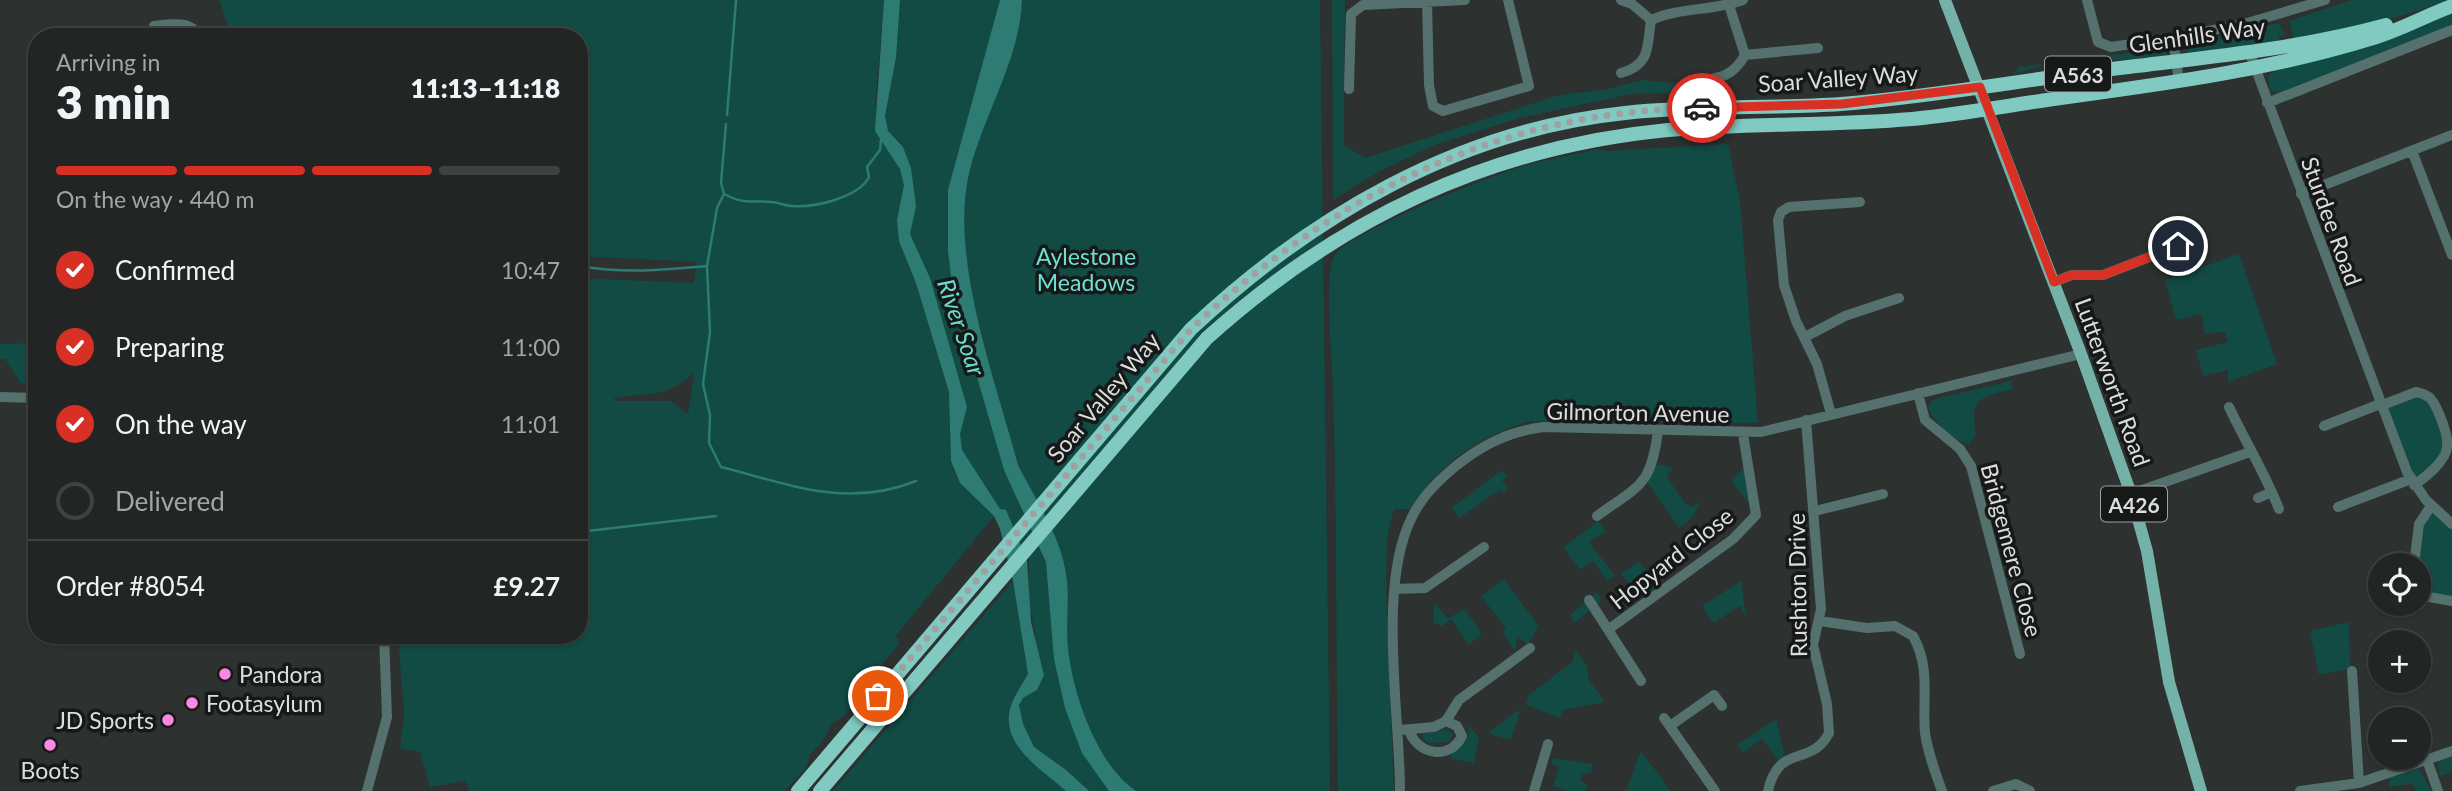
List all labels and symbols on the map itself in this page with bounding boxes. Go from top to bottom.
street label: Glenhills Way [2127,12,2267,58]
road number: A563 [2045,56,2111,92]
street label: Soar Valley Way [1757,58,1919,98]
courier [1667,73,1737,143]
street label: Sturdee Road [2296,153,2368,289]
pin [2148,216,2208,276]
park label: Aylestone Meadows [1036,242,1136,296]
water label: River Soar [932,275,992,380]
street label: Lutterworth Road [2069,294,2157,470]
street label: Soar Valley Way [1041,327,1165,467]
street label: Gilmorton Avenue [1546,396,1730,428]
street label: Bridgemere Close [1975,460,2049,640]
road number: A426 [2101,486,2167,522]
street label: Hopyard Close [1604,501,1738,615]
street label: Rushton Drive [1782,513,1812,657]
place label: Pandora [239,660,322,688]
marker: Pandora [217,666,233,682]
pin [848,666,908,726]
place label: Footasylum [206,689,322,717]
marker: Footasylum [184,695,200,711]
place label: JD Sports [56,706,154,734]
marker: JD Sports [160,712,176,728]
marker: Boots [42,737,58,753]
place label: Boots [21,756,79,784]

